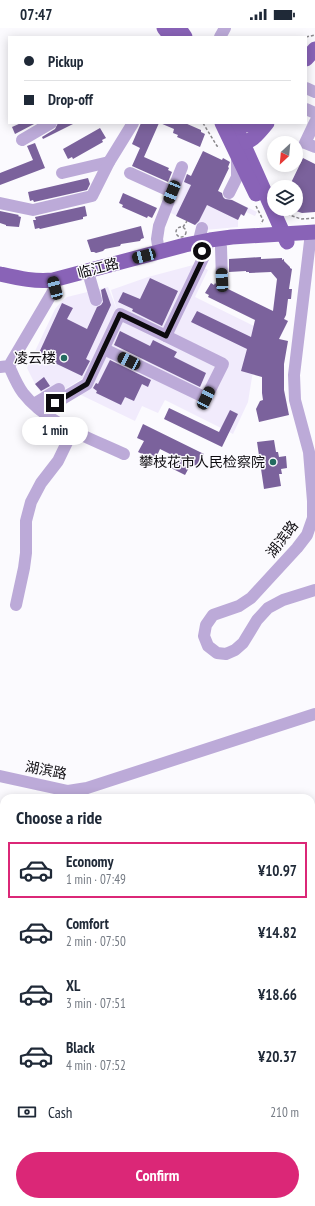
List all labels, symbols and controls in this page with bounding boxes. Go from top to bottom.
text: 07:47 [20,5,52,24]
text: Pickup [48,52,83,71]
text: Drop-off [48,90,93,109]
north arrow [267,136,303,172]
map controls [267,136,303,216]
car [162,179,182,205]
button: layers [267,180,303,216]
route start [193,242,211,260]
car [131,247,157,265]
street label: 临江路 [75,254,121,282]
car [215,268,229,292]
car [46,275,64,301]
place label: 凌云楼 [14,349,56,367]
car [116,350,142,372]
marker: 凌云楼 [59,353,69,363]
car [195,385,217,411]
route end [46,394,64,412]
callout: 1 min [22,417,88,445]
text: 1 min [42,422,68,439]
place label: 攀枝花市人民检察院 [139,453,265,471]
marker: 攀枝花市人民检察院 [268,457,278,467]
street label: 湖滨路 [262,517,302,561]
street label: 湖滨路 [24,757,68,783]
text: Choose a ride [16,806,102,829]
icon: car [18,852,54,888]
text: Economy [66,852,114,871]
text: ¥10.97 [258,861,297,880]
text: 1 min · 07:49 [66,871,126,888]
icon: car [18,914,54,950]
text: Comfort [66,914,109,933]
text: ¥14.82 [258,923,297,942]
text: 2 min · 07:50 [66,933,126,950]
icon: car [18,976,54,1012]
text: XL [66,976,80,995]
text: ¥18.66 [258,985,297,1004]
text: 3 min · 07:51 [66,995,126,1012]
icon: car [18,1038,54,1074]
text: Black [66,1038,95,1057]
text: ¥20.37 [258,1047,297,1066]
text: 4 min · 07:52 [66,1057,126,1074]
icon: cash [16,1101,38,1123]
text: Cash [48,1103,72,1122]
text: 210 m [270,1104,299,1121]
button: Confirm [16,1152,299,1198]

